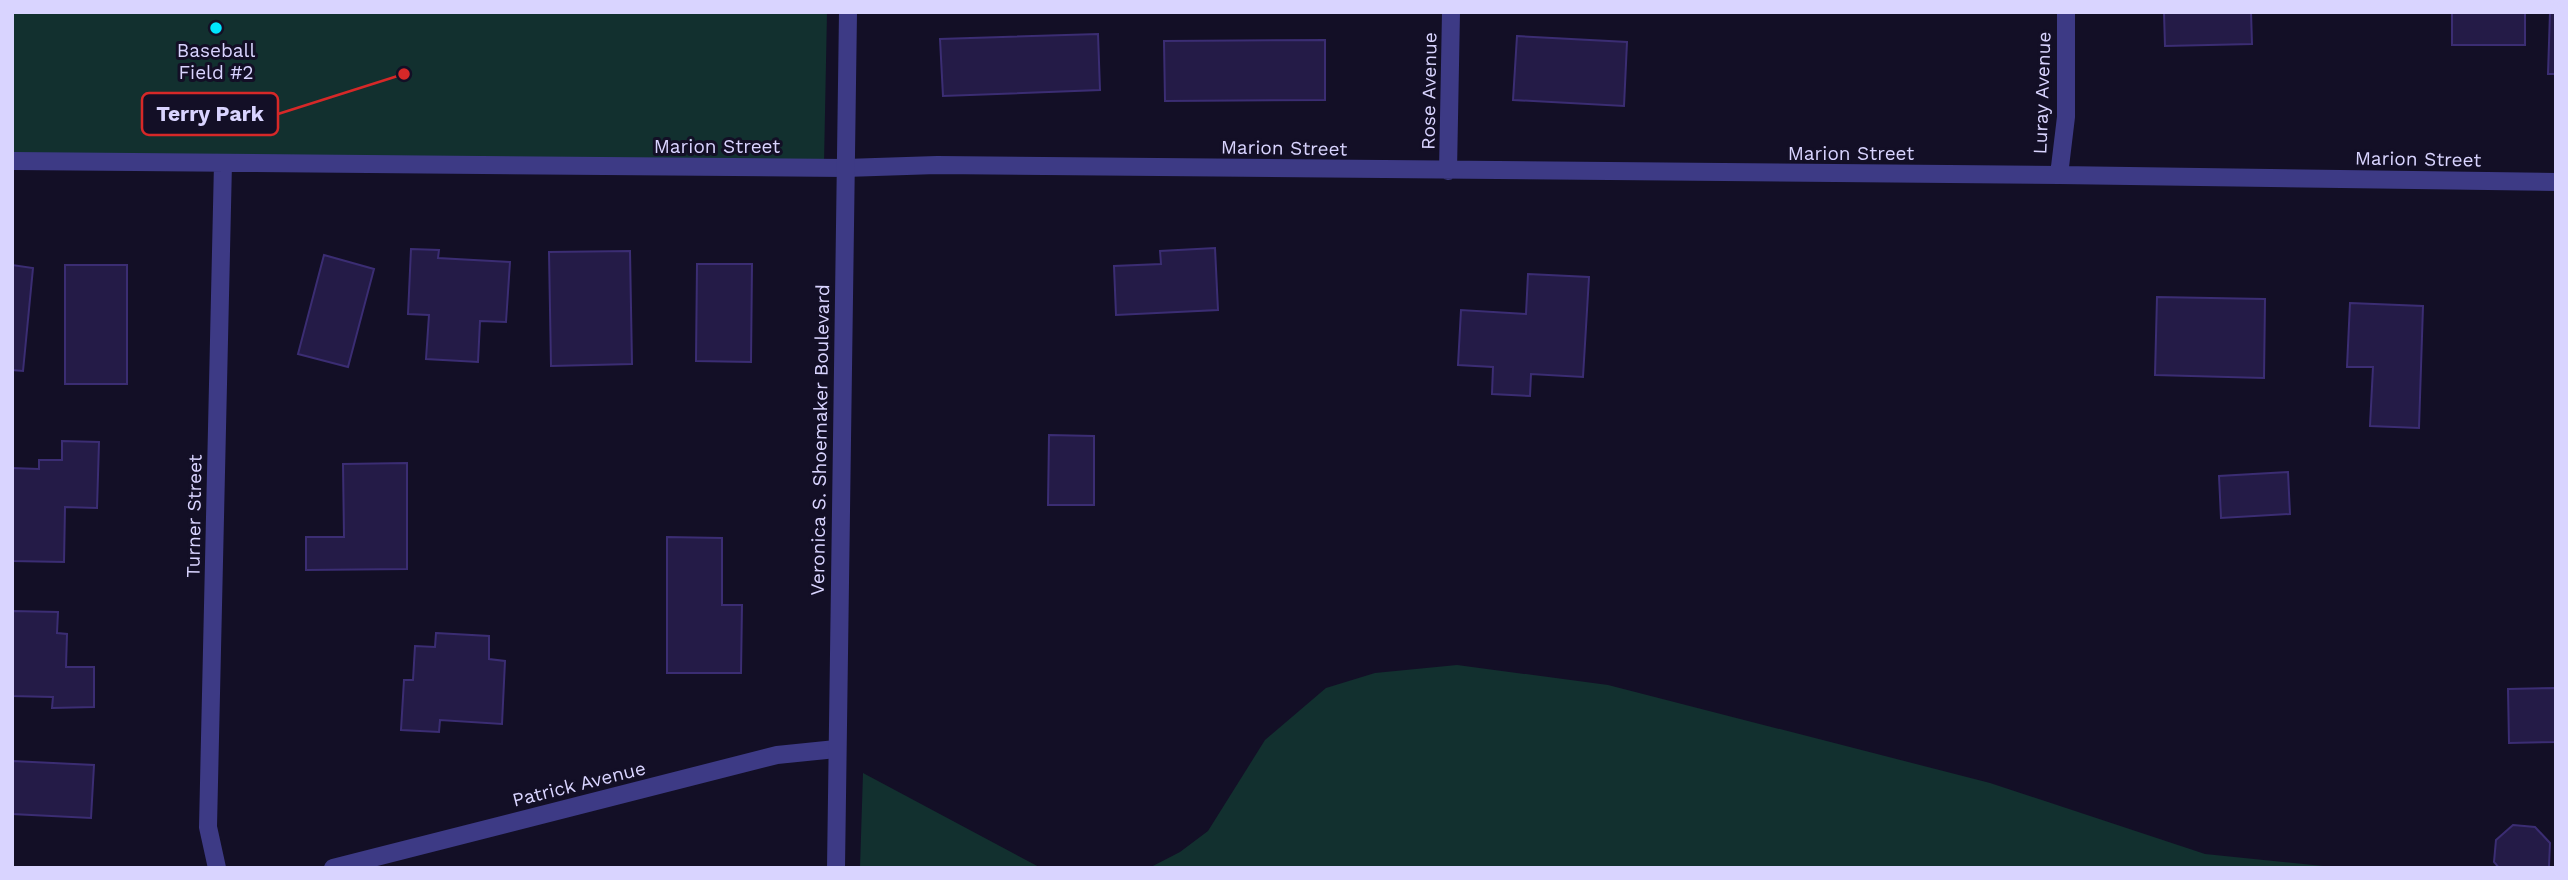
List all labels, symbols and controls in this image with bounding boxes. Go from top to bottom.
marker: Baseball Field #2 [208,20,224,36]
street label: Luray Avenue [2028,31,2056,155]
street label: Rose Avenue [1416,32,1442,150]
place label: Baseball Field #2 [177,39,255,84]
callout: Terry Park [142,93,278,135]
text: Terry Park [156,101,265,126]
street label: Marion Street [654,135,780,158]
street label: Marion Street [1221,135,1347,161]
street label: Marion Street [1788,142,1914,165]
street label: Marion Street [2355,146,2481,172]
street label: Veronica S. Shoemaker Boulevard [806,284,834,596]
street label: Turner Street [181,454,207,578]
street label: Patrick Avenue [510,756,648,812]

